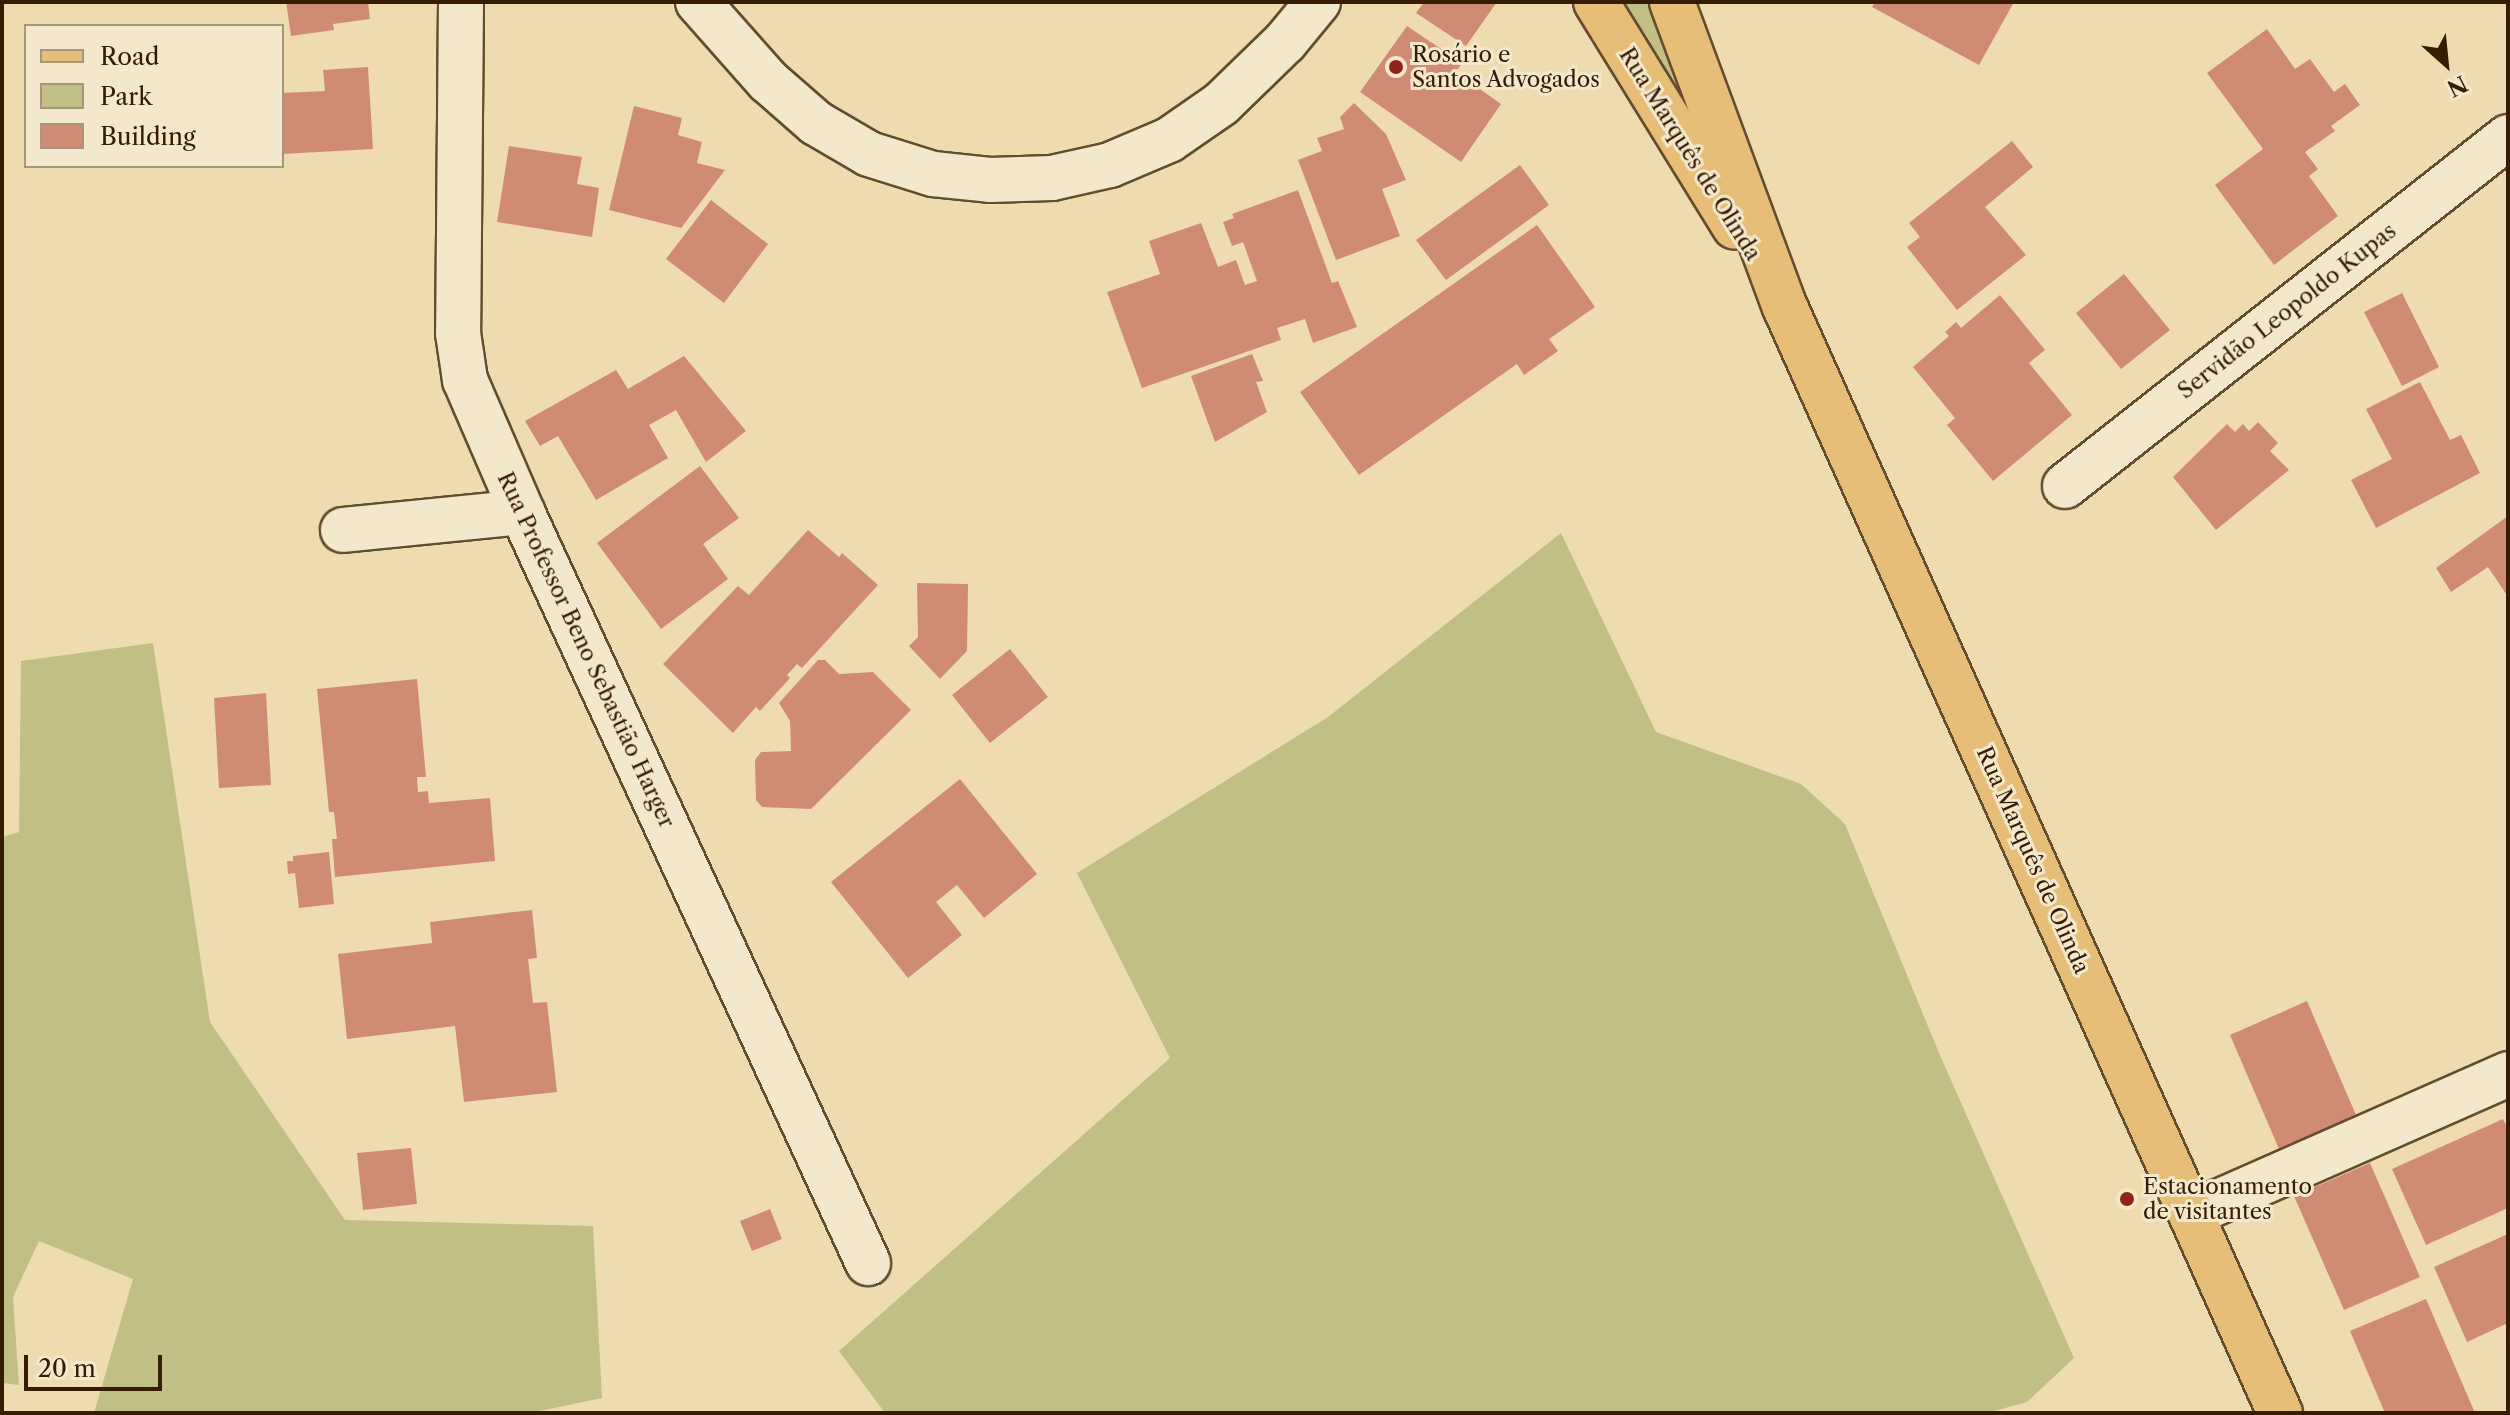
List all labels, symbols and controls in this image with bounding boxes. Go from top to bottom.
legend [24,24,284,168]
north arrow [2406,24,2486,104]
place label: Rosário e Santos Advogados [1412,41,1601,92]
text: Road [100,42,159,71]
street label: Rua Marquês de Olinda [1614,43,1766,265]
marker: Rosário e Santos Advogados [1387,58,1405,76]
text: N [2442,69,2472,102]
text: Park [100,82,152,111]
text: Building [100,122,196,151]
street label: Servidão Leopoldo Kupas [2173,218,2401,404]
street label: Rua Professor Beno Sebastião Harger [492,468,680,832]
street label: Rua Marquês de Olinda [1971,742,2095,978]
place label: Estacionamento de visitantes [2143,1173,2312,1224]
marker: Estacionamento de visitantes [2118,1190,2136,1208]
scale bar [28,1339,166,1389]
text: 20 m [38,1354,96,1383]

